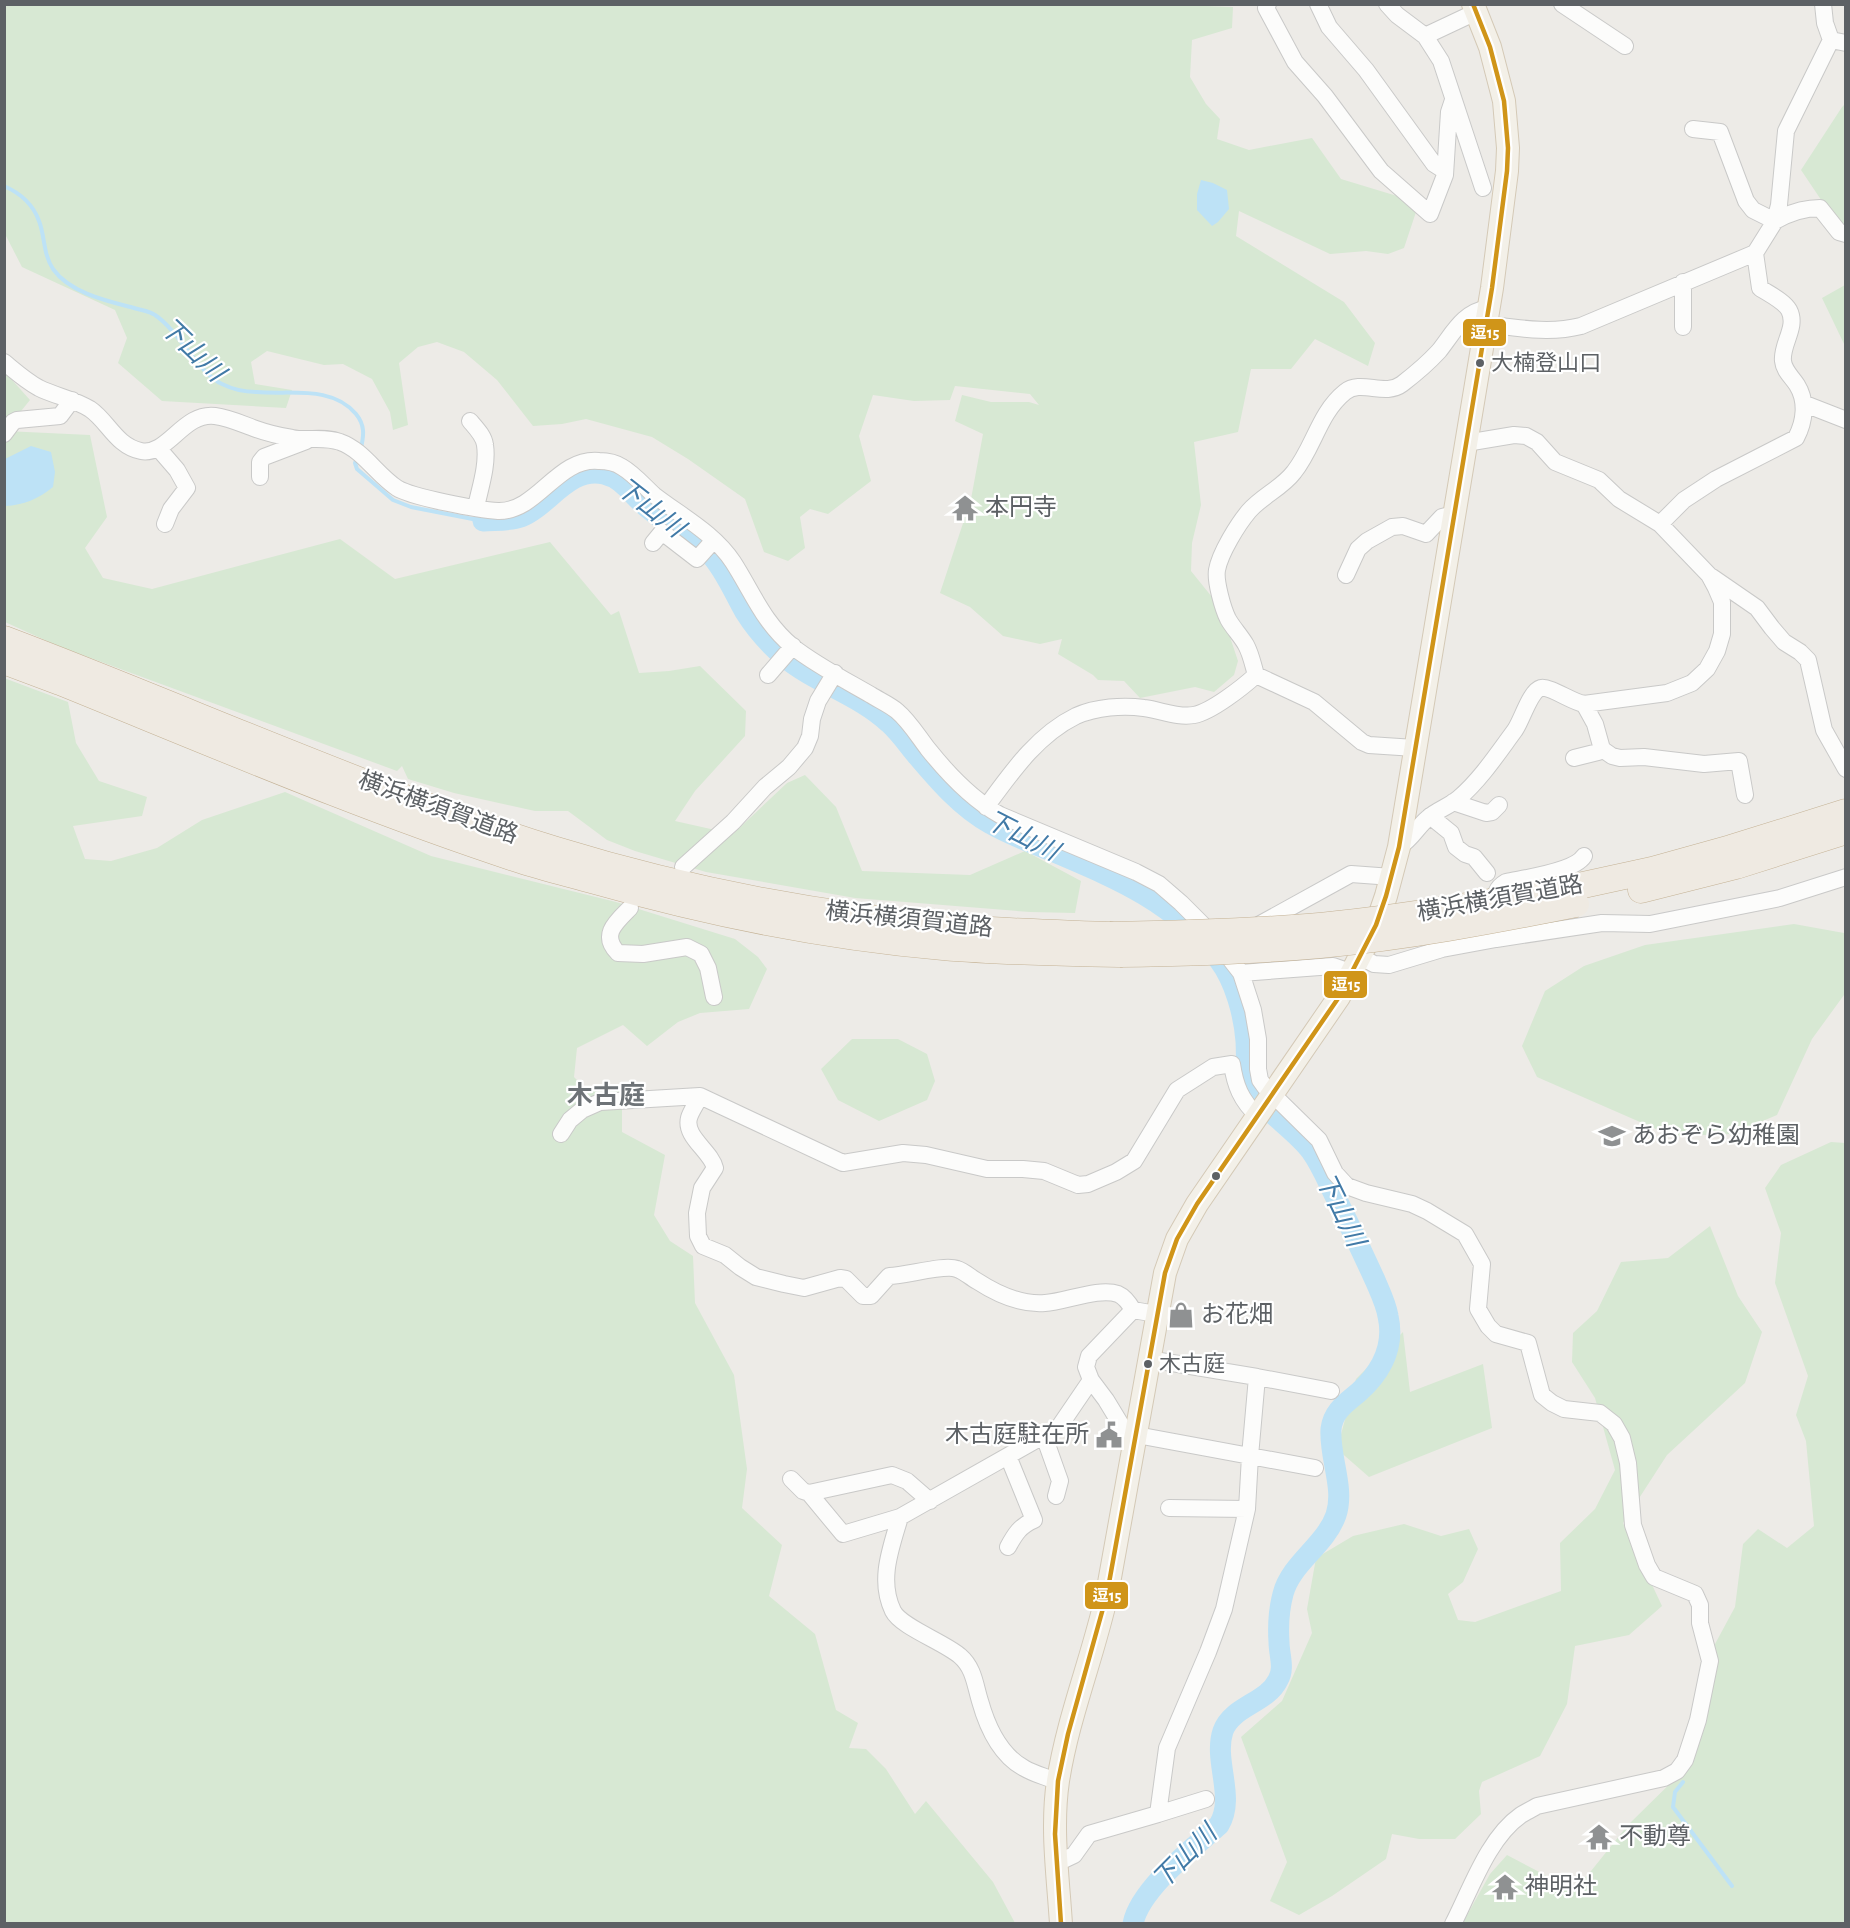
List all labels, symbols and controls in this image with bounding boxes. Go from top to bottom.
water label: 下山川 [155,313,232,389]
line badge: 逗15 [1462,318,1507,347]
text: 逗15 [1471,324,1499,341]
place label: 大楠登山口 [1491,351,1601,374]
marker: 大楠登山口 [1474,357,1486,369]
water label: 下山川 [611,473,692,544]
temple icon: 本円寺 [950,493,980,523]
place label: 本円寺 [985,494,1057,520]
street label: 横浜横須賀道路 [355,766,522,848]
water label: 下山川 [981,806,1066,867]
street label: 横浜横須賀道路 [1415,871,1585,925]
street label: 横浜横須賀道路 [824,897,994,941]
line badge: 逗15 [1323,970,1368,999]
text: 逗15 [1332,976,1360,993]
district label: 木古庭 [567,1081,645,1109]
school or university icon: あおぞら幼稚園 [1597,1121,1627,1151]
place label: あおぞら幼稚園 [1632,1122,1800,1148]
water label: 下山川 [1311,1169,1371,1253]
unlabelled marker [1210,1170,1222,1182]
shop icon: お花畑 [1166,1300,1196,1330]
place label: お花畑 [1201,1301,1273,1327]
place label: 木古庭 [1159,1352,1225,1375]
marker: 木古庭 [1142,1358,1154,1370]
public building icon: 木古庭駐在所 [1094,1420,1124,1450]
place label: 木古庭駐在所 [945,1421,1089,1447]
line badge: 逗15 [1084,1581,1129,1610]
text: 逗15 [1093,1587,1121,1604]
water label: 下山川 [1148,1817,1224,1894]
temple icon: 不動尊 [1584,1822,1614,1852]
place label: 不動尊 [1619,1823,1691,1849]
temple icon: 神明社 [1490,1872,1520,1902]
place label: 神明社 [1525,1873,1597,1899]

